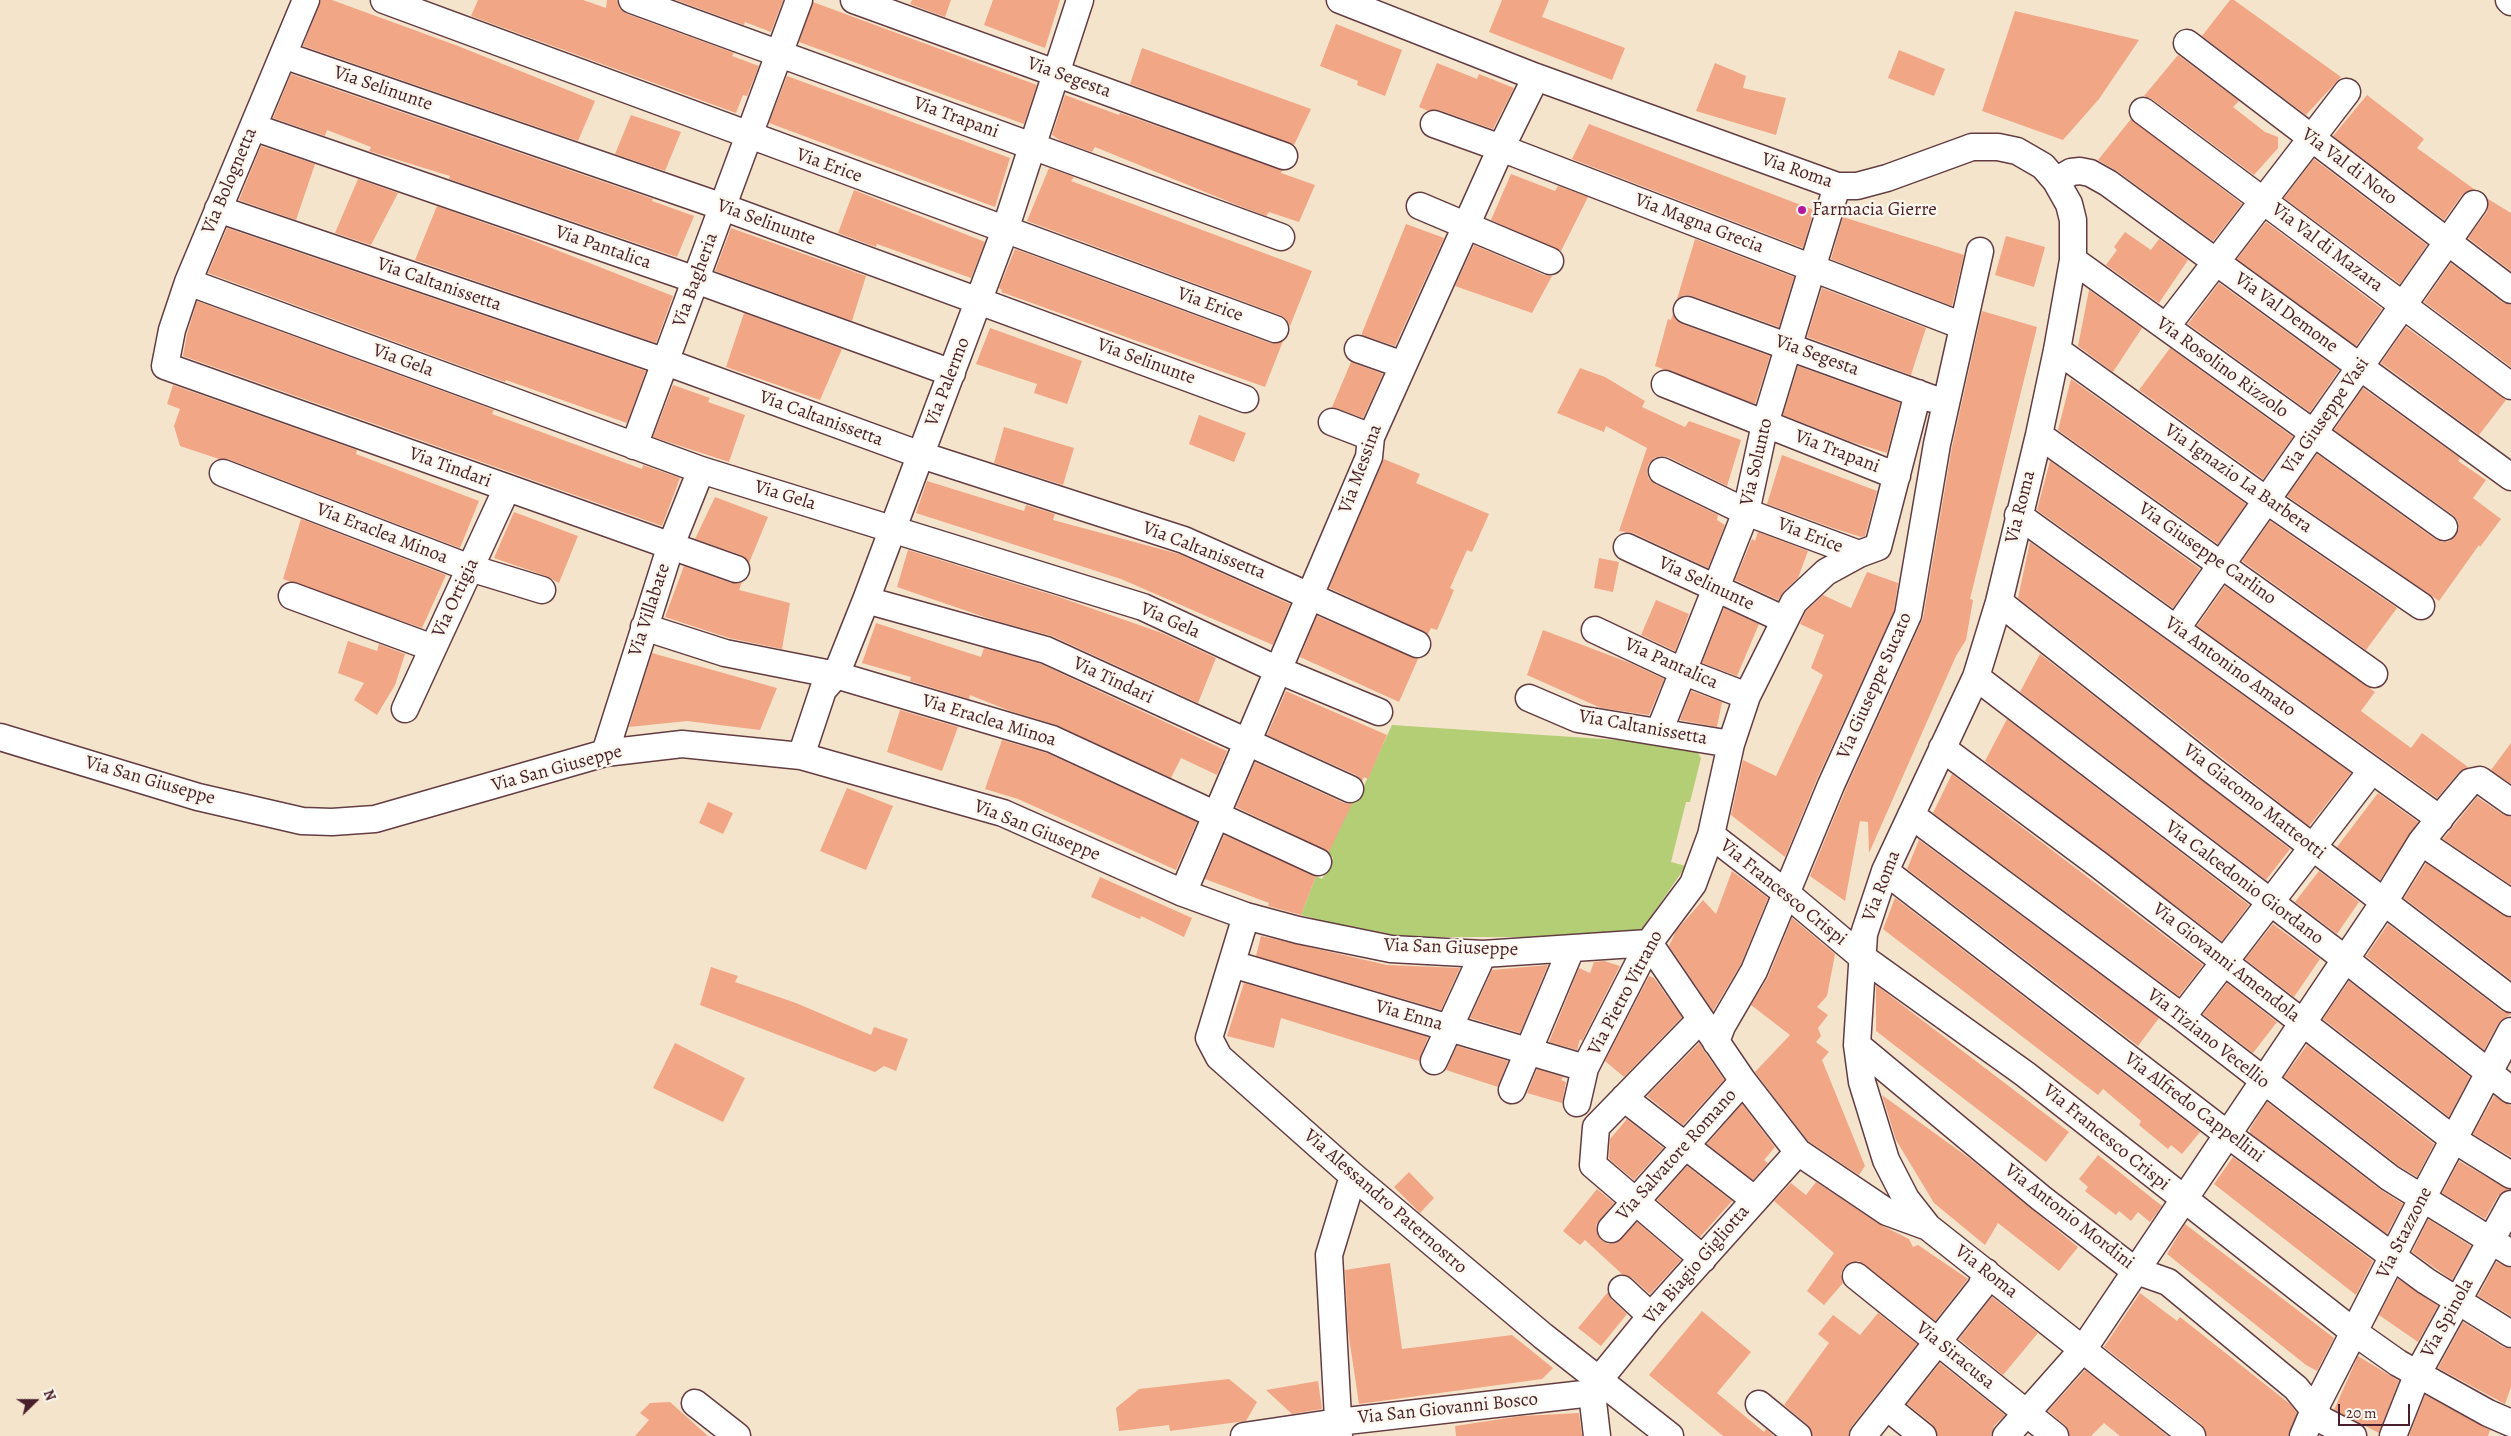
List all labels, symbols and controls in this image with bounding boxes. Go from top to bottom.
street label: Via Segesta [1024,52,1114,104]
street label: Via Selinunte [331,61,435,117]
street label: Via Trapani [910,92,1002,144]
street label: Via Bolognetta [197,124,263,238]
street label: Via Val di Noto [2297,124,2401,210]
street label: Via Erice [793,144,865,188]
street label: Via Roma [1758,148,1836,194]
street label: Via Magna Grecia [1631,189,1767,259]
street label: Via Selinunte [714,195,818,251]
place label: Farmacia Gierre [1812,199,1937,221]
street label: Via Val di Mazara [2267,199,2387,297]
marker: Farmacia Gierre [1796,204,1808,216]
street label: Via Pantalica [552,221,654,275]
street label: Via Bagheria [668,230,724,330]
street label: Via Caltanissetta [374,253,504,317]
street label: Via Val Demone [2230,268,2342,358]
street label: Via Erice [1174,283,1246,327]
street label: Via Rosolino Rizzolo [2151,312,2293,424]
street label: Via Segesta [1772,330,1862,382]
street label: Via Palermo [921,334,975,430]
street label: Via Selinunte [1094,334,1198,390]
street label: Via Gela [369,339,437,383]
street label: Via Giuseppe Vasi [2277,353,2375,479]
street label: Via Caltanissetta [756,386,886,452]
street label: Via Solunto [1736,416,1778,508]
street label: Via Ignazio La Barbera [2160,419,2316,539]
street label: Via Messina [1334,421,1388,517]
street label: Via Trapani [1791,425,1883,479]
street label: Via Tindari [406,443,494,493]
street label: Via Roma [2001,468,2041,546]
street label: Via Gela [751,476,819,516]
street label: Via Eraclea Minoa [313,498,451,570]
street label: Via Giuseppe Carlino [2134,498,2280,610]
street label: Via Erice [1774,513,1846,559]
street label: Via Caltanissetta [1139,517,1269,585]
street label: Via Selinunte [1655,552,1757,616]
street label: Via Ortigia [428,555,484,641]
street label: Via Villabate [624,561,676,659]
street label: Via Gela [1137,598,1203,644]
street label: Via Giuseppe Sucato [1832,609,1918,763]
street label: Via Antonino Amato [2160,612,2300,722]
street label: Via Pantalica [1621,633,1721,695]
street label: Via Tindari [1069,652,1157,710]
street label: Via Eraclea Minoa [919,690,1059,752]
street label: Via Caltanissetta [1577,705,1709,751]
street label: Via Giacomo Matteotti [2178,739,2330,865]
street label: Via San Giuseppe [489,741,625,797]
street label: Via San Giuseppe [82,752,218,810]
street label: Via San Giuseppe [971,795,1103,867]
street label: Via Calcedonio Giordano [2160,816,2328,950]
street label: Via Francesco Crispi [1715,835,1851,951]
street label: Via Roma [1858,847,1906,925]
street label: Via Giovanni Amendola [2148,898,2304,1028]
street label: Via Pietro Vitrano [1584,927,1668,1059]
street label: Via San Giuseppe [1384,934,1518,962]
street label: Via Tiziano Vecellio [2142,984,2274,1094]
street label: Via Enna [1373,996,1445,1036]
street label: Via Alfredo Cappellini [2120,1048,2268,1168]
street label: Via Francesco Crispi [2038,1080,2174,1196]
street label: Via Salvatore Romano [1612,1085,1742,1225]
street label: Via Alessandro Paternostro [1299,1125,1471,1279]
street label: Via Antonio Mordini [2000,1159,2138,1275]
street label: Via Stazzone [2372,1183,2438,1283]
street label: Via Biagio Gigliotta [1639,1201,1755,1329]
street label: Via Roma [1950,1240,2022,1304]
street label: Via Spinola [2417,1274,2479,1362]
street label: Via Siracusa [1911,1317,1999,1395]
north arrow [10,1376,60,1426]
text: N [39,1387,60,1403]
street label: Via San Giovanni Bosco [1357,1388,1539,1430]
scale bar [2341,1394,2414,1426]
text: 20 m [2346,1403,2377,1423]

